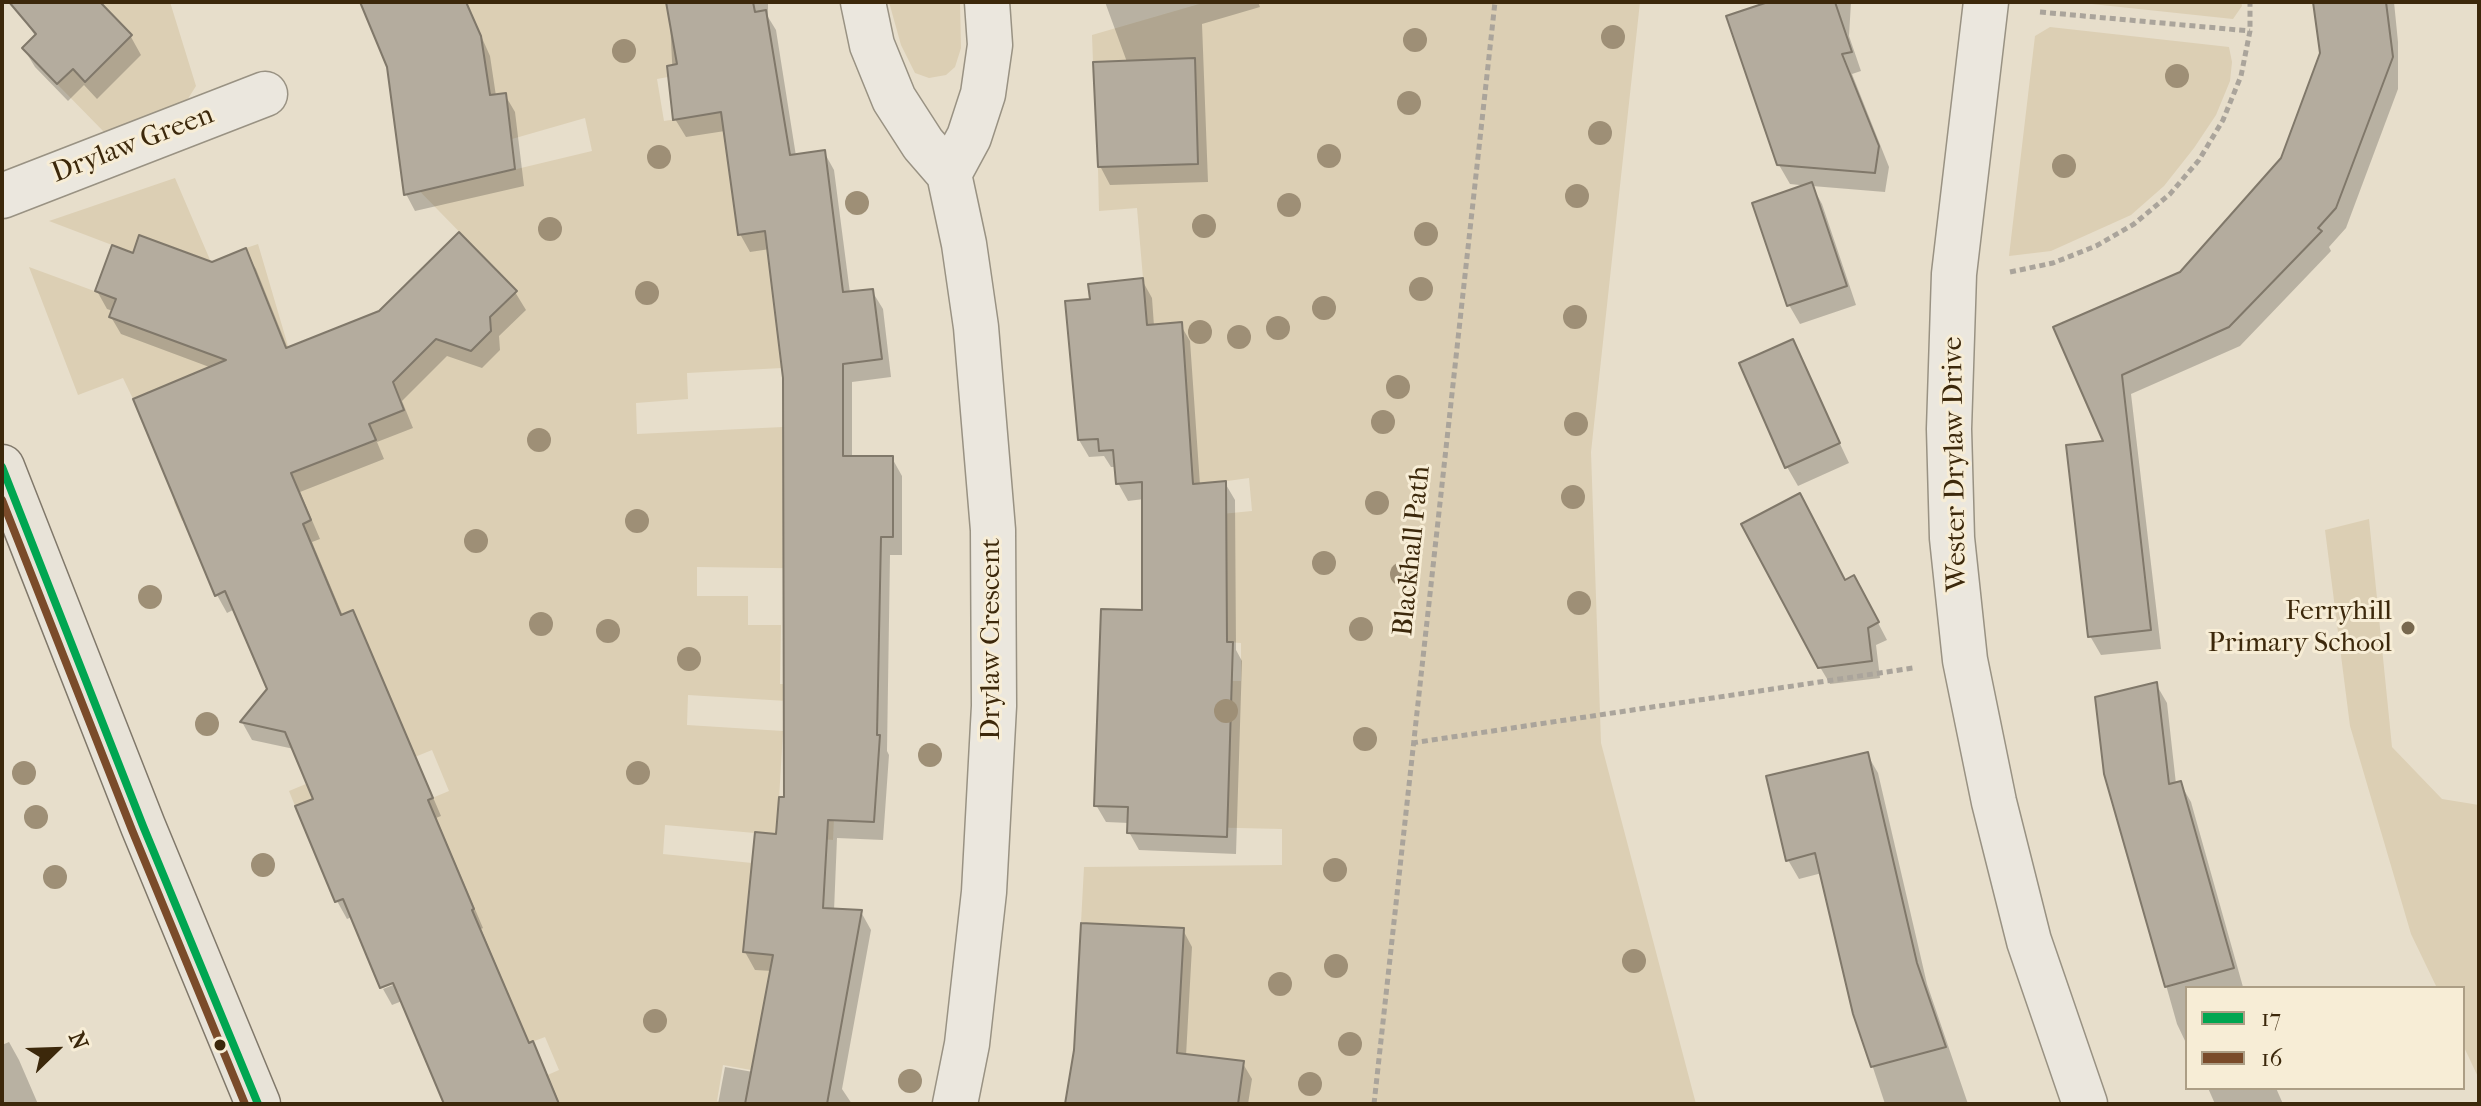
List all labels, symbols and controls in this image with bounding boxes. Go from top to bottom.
street label: Drylaw Green [47,99,219,191]
street label: Wester Drylaw Drive [1937,336,1975,592]
street label: Blackhall Path [1387,464,1439,638]
street label: Drylaw Crescent [975,538,1009,740]
place label: Ferryhill Primary School [2208,595,2392,661]
marker: Ferryhill Primary School [2399,619,2417,637]
legend [2185,986,2465,1090]
text: 17 [2261,1004,2281,1032]
north arrow [16,1010,96,1090]
text: N [63,1028,93,1053]
unlabelled marker [212,1037,228,1053]
text: 16 [2261,1044,2282,1072]

